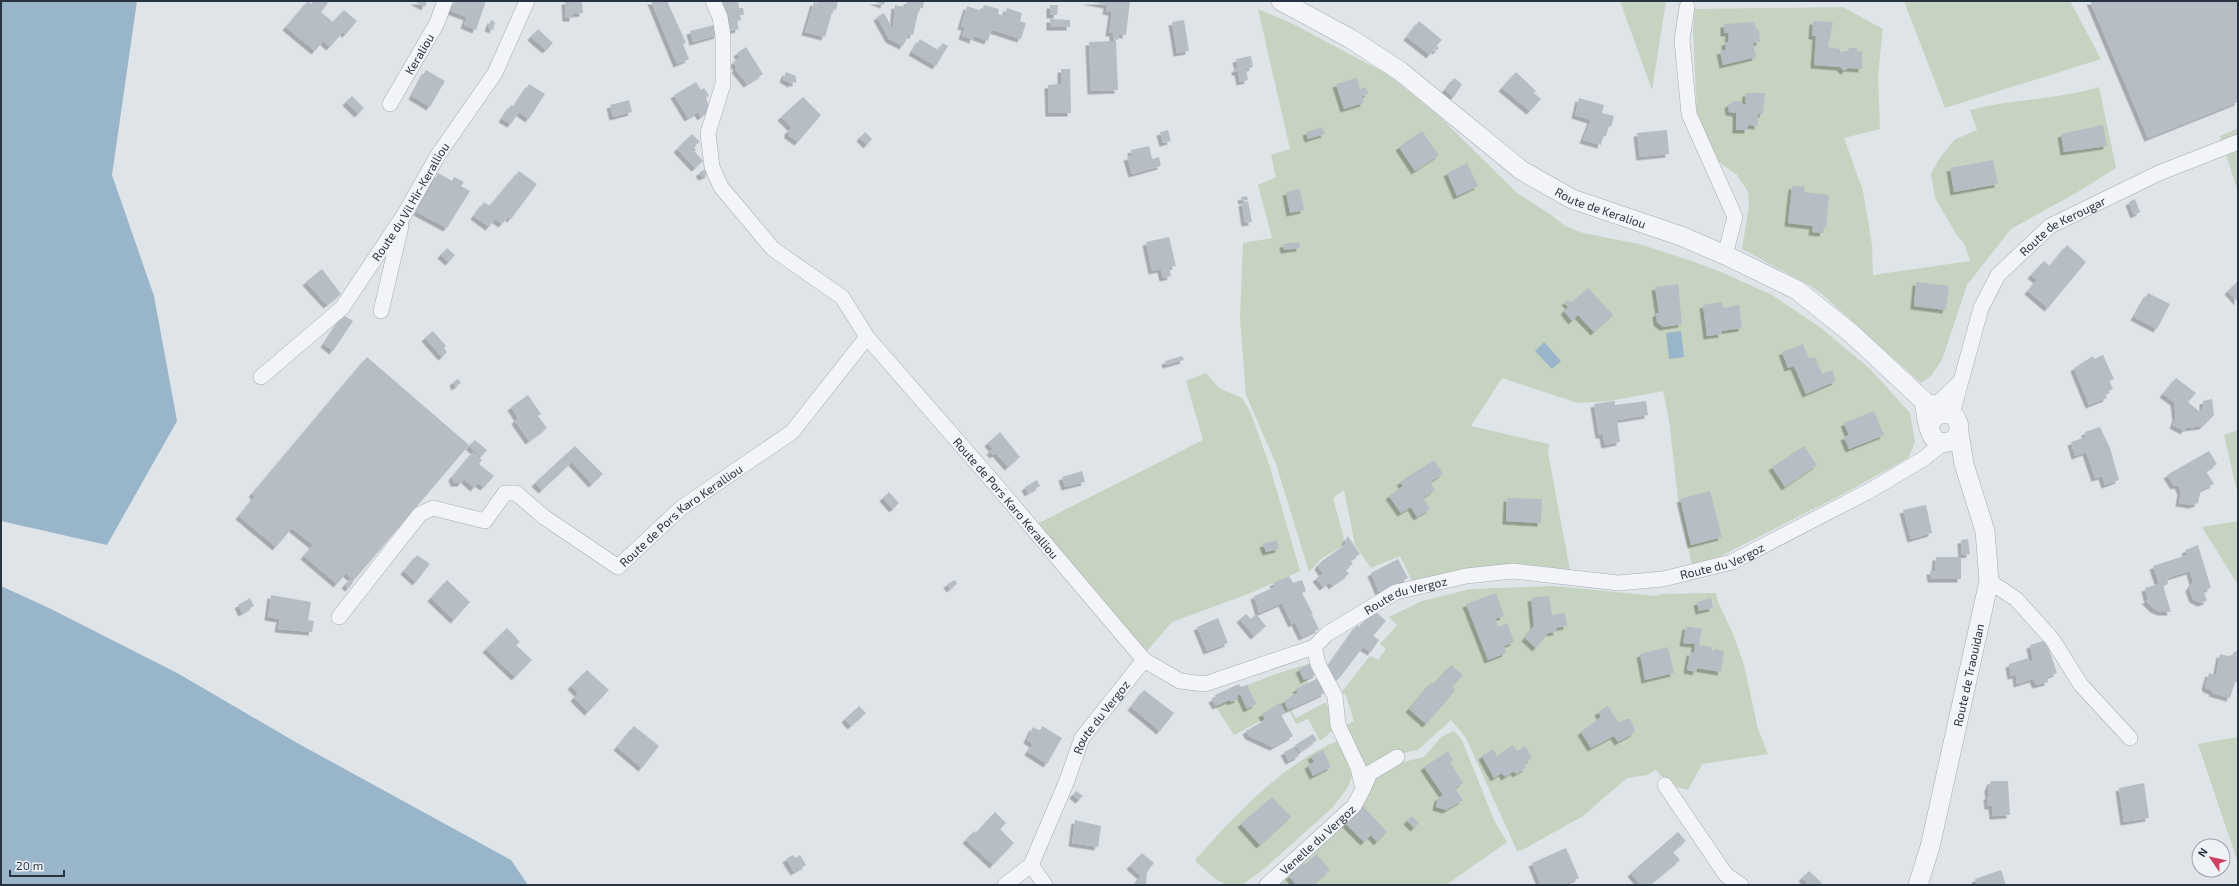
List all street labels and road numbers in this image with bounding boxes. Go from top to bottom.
street label: Keraliou [402,31,436,77]
street label: Route du Vil Hir-Keralliou [369,139,452,263]
street label: Route de Keraliou [1553,184,1648,231]
street label: Route de Kerougar [2016,193,2108,258]
street label: Route de Pors Karo Keralliou [951,435,1062,561]
street label: Route de Pors Karo Keralliou [616,461,745,569]
street label: Route du Vergoz [1679,540,1766,582]
street label: Route du Vergoz [1361,574,1448,617]
street label: Route de Traouidan [1950,622,1986,728]
street label: Route du Vergoz [1070,677,1132,756]
street label: Venelle du Vergoz [1277,802,1358,877]

